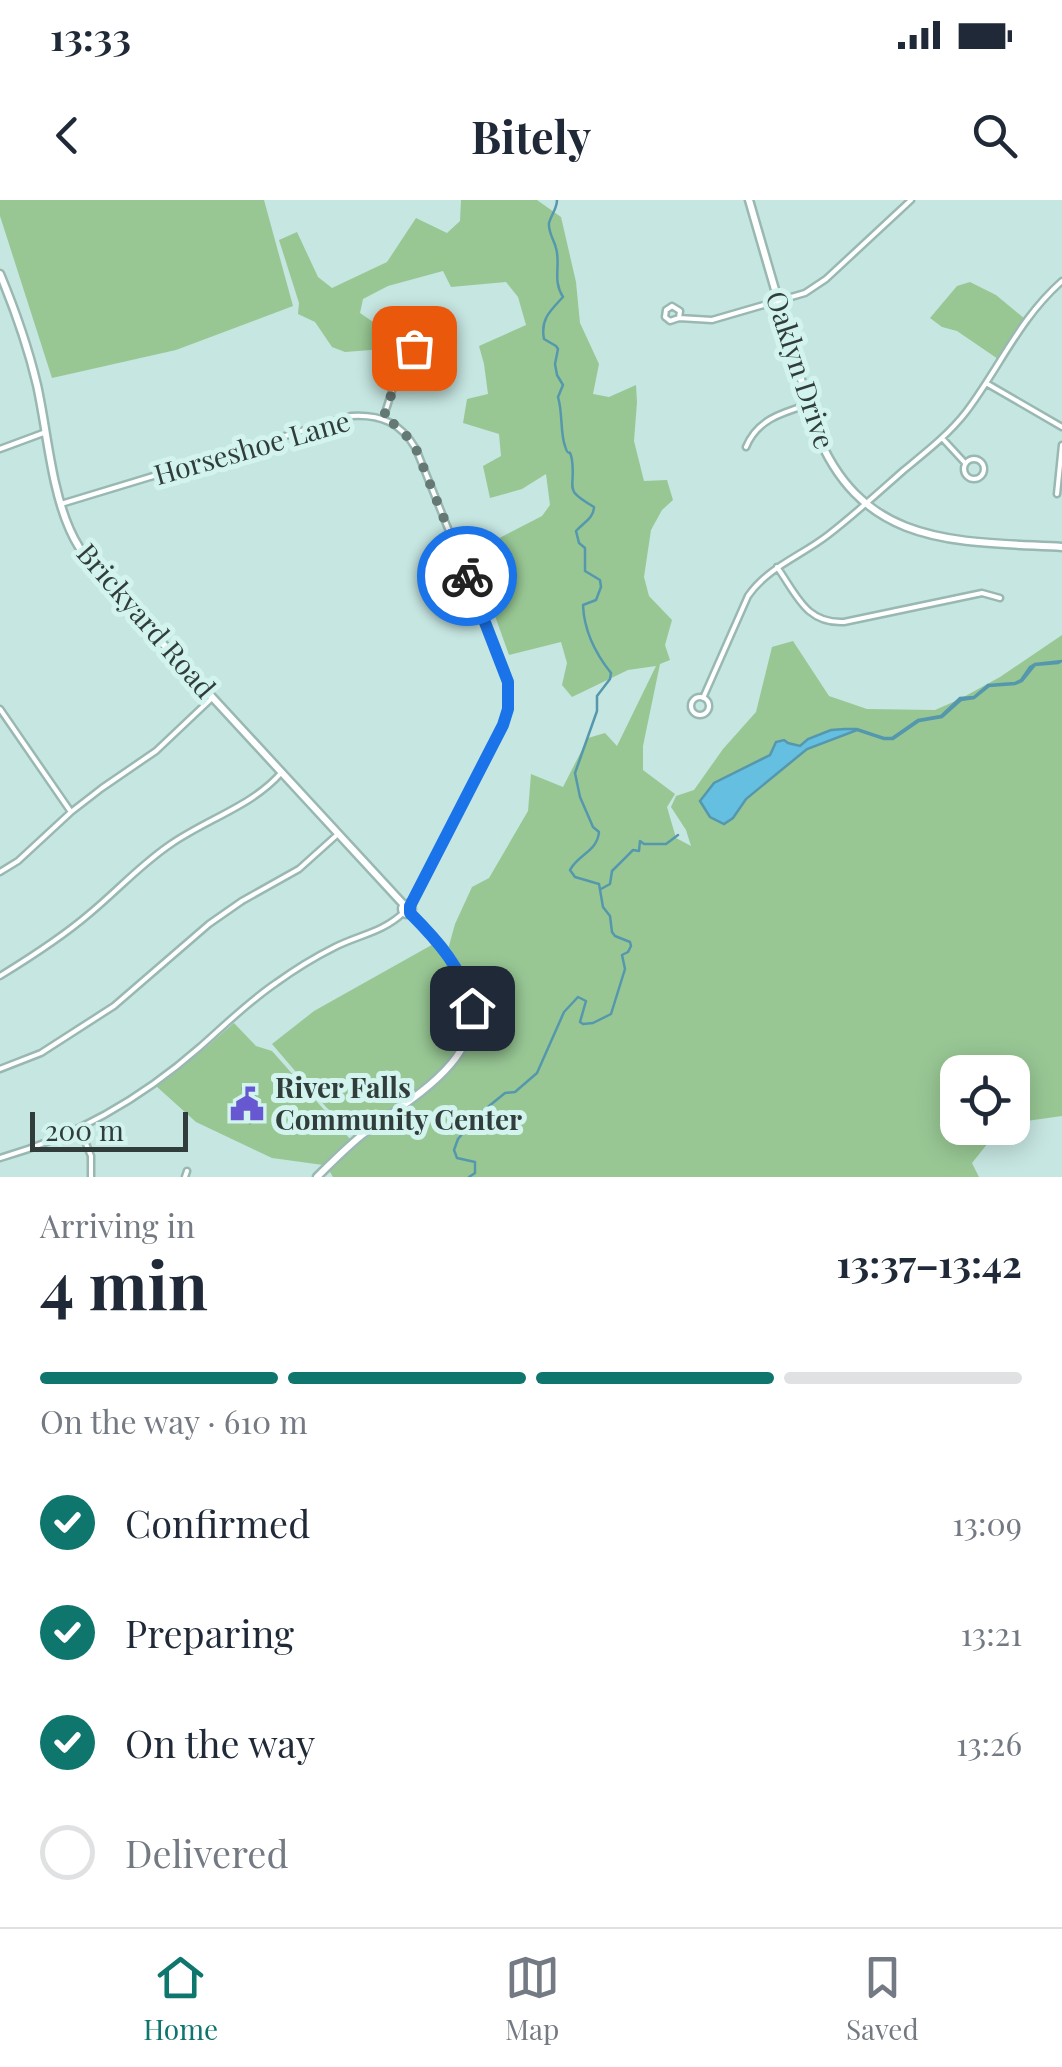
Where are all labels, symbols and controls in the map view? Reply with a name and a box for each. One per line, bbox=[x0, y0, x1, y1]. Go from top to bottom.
text: 13:33 bbox=[50, 10, 131, 61]
text: Bitely bbox=[471, 105, 591, 165]
icon: back bbox=[40, 108, 95, 163]
icon: search bbox=[967, 108, 1022, 163]
street label: Oaklyn Drive bbox=[759, 286, 844, 453]
pin bbox=[372, 306, 457, 391]
icon: bag bbox=[387, 321, 442, 376]
street label: Horseshoe Lane bbox=[149, 401, 354, 492]
courier bbox=[417, 526, 517, 626]
street label: Brickyard Road bbox=[70, 535, 225, 705]
icon: bike bbox=[440, 549, 495, 604]
pin bbox=[430, 966, 515, 1051]
icon: home bbox=[445, 981, 500, 1036]
map controls bbox=[940, 1055, 1030, 1145]
button: locate bbox=[940, 1055, 1030, 1145]
place label: River Falls Community Center bbox=[275, 1068, 522, 1137]
public building icon: River Falls Community Center bbox=[228, 1085, 266, 1123]
scale bar bbox=[30, 1107, 188, 1151]
text: 200 m bbox=[45, 1111, 124, 1148]
text: Arriving in bbox=[40, 1203, 195, 1246]
text: 13:37–13:42 bbox=[836, 1237, 1022, 1288]
text: 4 min bbox=[40, 1240, 208, 1326]
text: On the way · 610 m bbox=[40, 1399, 308, 1442]
icon: check bbox=[40, 1495, 95, 1550]
text: Confirmed bbox=[125, 1497, 310, 1548]
text: 13:09 bbox=[952, 1501, 1022, 1544]
icon: check bbox=[40, 1605, 95, 1660]
text: Preparing bbox=[125, 1607, 294, 1658]
text: 13:21 bbox=[961, 1611, 1022, 1654]
icon: check bbox=[40, 1715, 95, 1770]
text: On the way bbox=[125, 1717, 315, 1768]
text: 13:26 bbox=[956, 1721, 1022, 1764]
text: Delivered bbox=[125, 1827, 289, 1878]
tab: Home bbox=[143, 1950, 218, 2047]
tab: Map bbox=[505, 1950, 560, 2047]
tab: Saved bbox=[846, 1950, 919, 2047]

